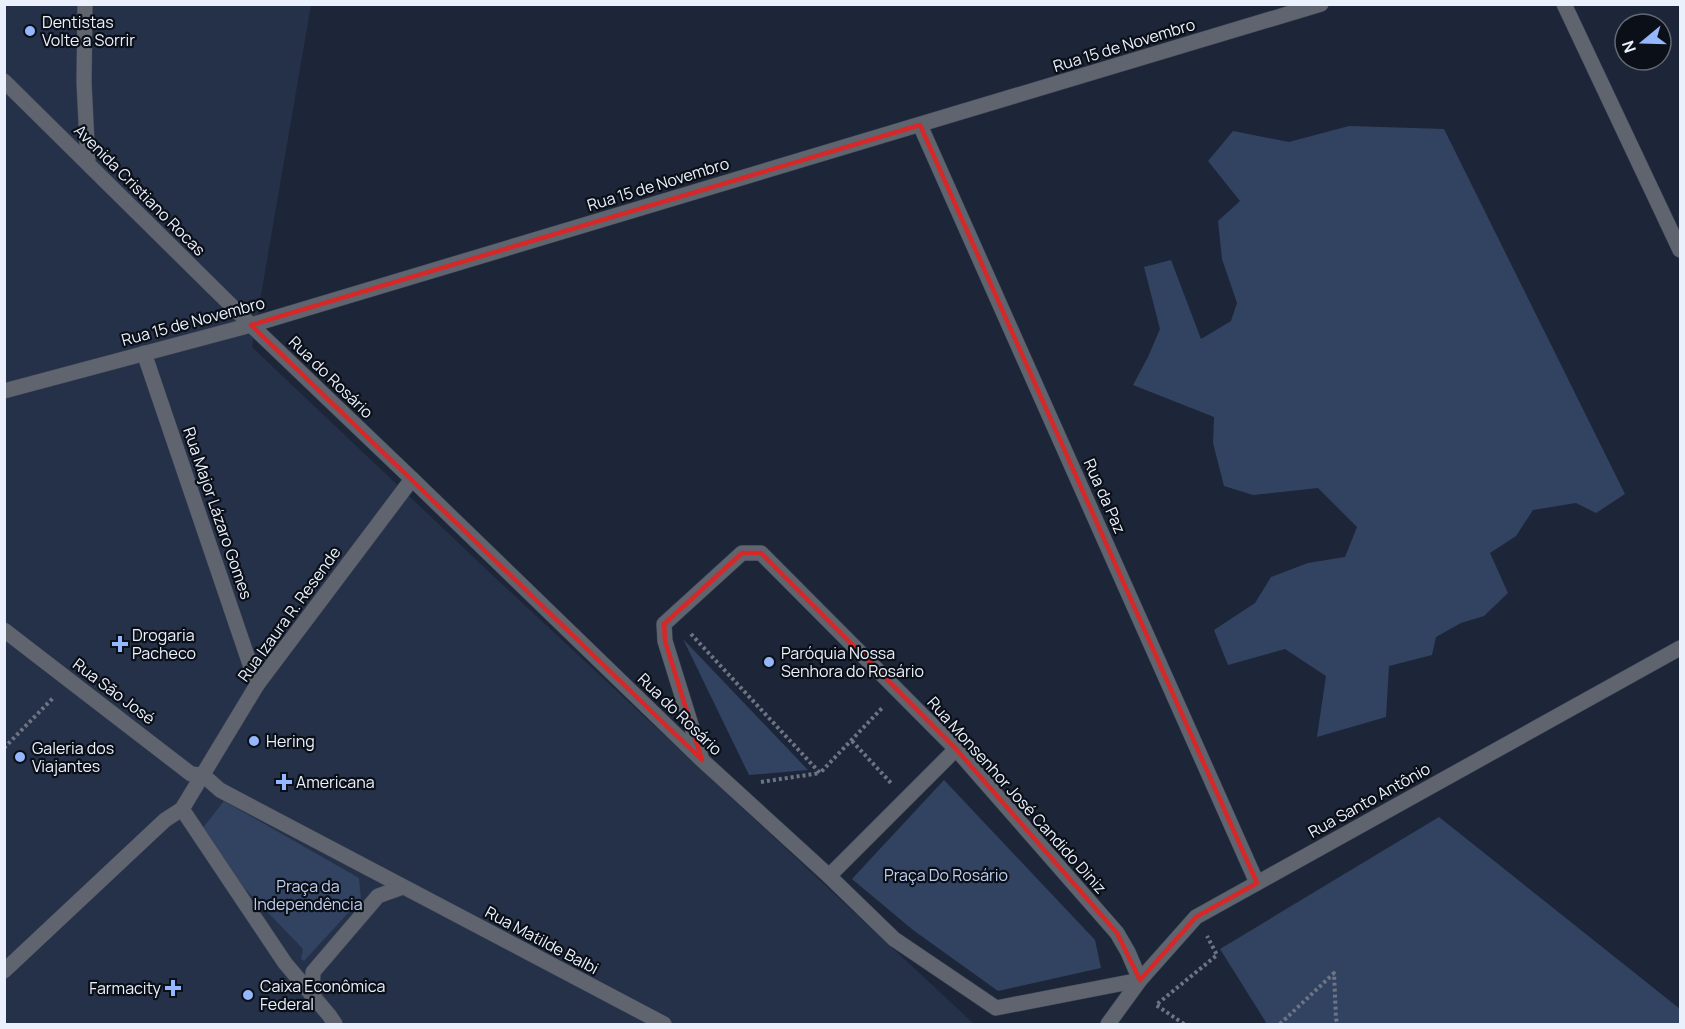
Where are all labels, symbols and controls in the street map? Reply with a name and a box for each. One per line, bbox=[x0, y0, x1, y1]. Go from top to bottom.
place label: Dentistas Volte a Sorrir bbox=[42, 11, 135, 51]
north arrow bbox=[1613, 12, 1673, 72]
street label: Rua 15 de Novembro bbox=[1050, 13, 1198, 77]
marker: Dentistas Volte a Sorrir bbox=[23, 24, 37, 38]
text: N bbox=[1617, 38, 1641, 56]
street label: Avenida Cristiano Rocas bbox=[70, 120, 210, 260]
street label: Rua 15 de Novembro bbox=[584, 152, 732, 216]
street label: Rua 15 de Novembro bbox=[119, 291, 267, 351]
street label: Rua do Rosário bbox=[284, 331, 378, 423]
street label: Rua Major Lázaro Gomes bbox=[178, 424, 258, 602]
street label: Rua da Paz bbox=[1079, 455, 1131, 537]
street label: Rua Izaura R. Resende bbox=[233, 542, 345, 686]
place label: Drogaria Pacheco bbox=[132, 624, 196, 664]
marker: Drogaria Pacheco bbox=[113, 637, 127, 651]
place label: Paróquia Nossa Senhora do Rosário bbox=[781, 642, 924, 682]
street label: Rua São José bbox=[68, 653, 160, 729]
marker: Paróquia Nossa Senhora do Rosário bbox=[762, 655, 776, 669]
street label: Rua do Rosário bbox=[633, 668, 727, 760]
street label: Rua Monsenhor José Candido Diniz bbox=[922, 692, 1112, 898]
place label: Hering bbox=[266, 730, 315, 752]
marker: Hering bbox=[247, 734, 261, 748]
place label: Galeria dos Viajantes bbox=[32, 737, 114, 777]
marker: Galeria dos Viajantes bbox=[13, 750, 27, 764]
street label: Rua Santo Antônio bbox=[1304, 757, 1434, 843]
place label: Americana bbox=[296, 771, 375, 793]
marker: Americana bbox=[277, 775, 291, 789]
park label: Praça Do Rosário bbox=[884, 864, 1008, 886]
park label: Praça da Independência bbox=[253, 875, 363, 915]
street label: Rua Matilde Balbi bbox=[481, 901, 603, 979]
place label: Caixa Econômica Federal bbox=[260, 975, 385, 1015]
place label: Farmacity bbox=[89, 977, 162, 999]
marker: Farmacity bbox=[166, 981, 180, 995]
marker: Caixa Econômica Federal bbox=[241, 988, 255, 1002]

